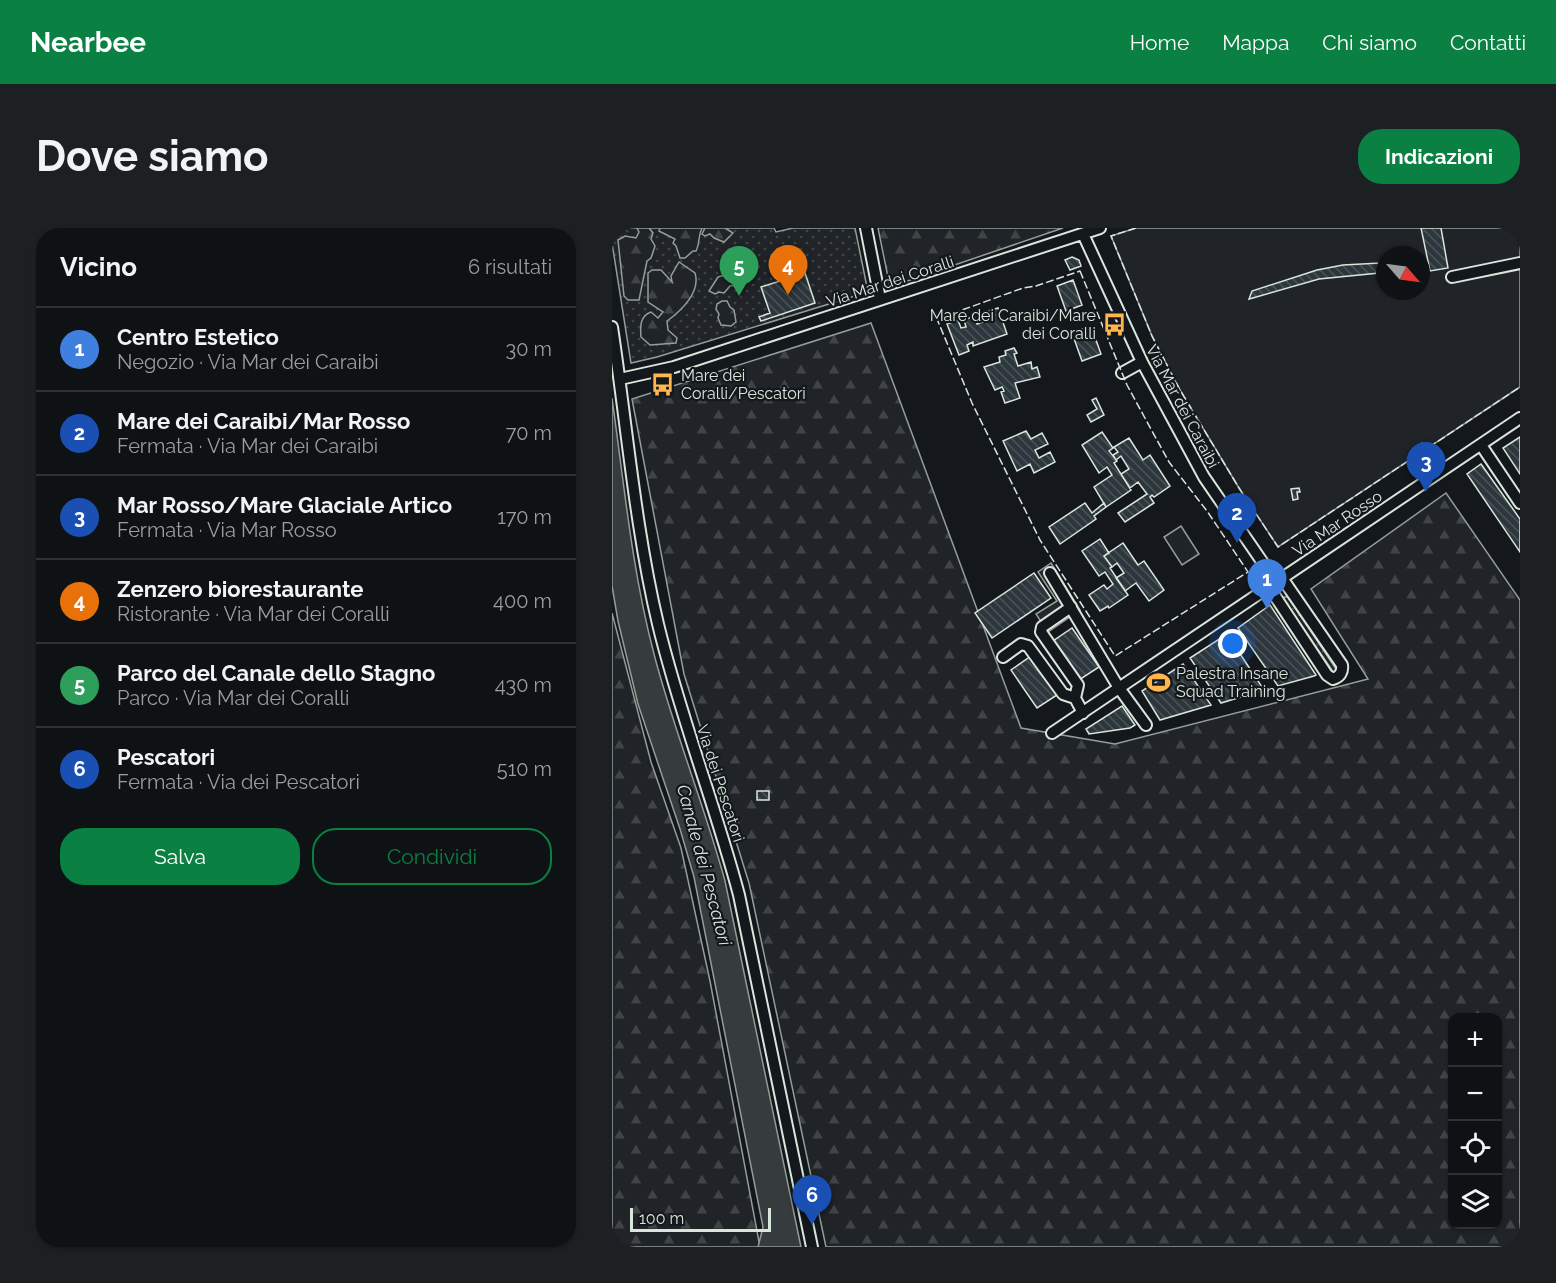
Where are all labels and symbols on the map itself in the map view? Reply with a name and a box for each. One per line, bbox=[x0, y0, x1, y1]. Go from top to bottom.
pin: 4 bbox=[768, 245, 807, 295]
north arrow bbox=[1376, 246, 1430, 300]
pin: 5 bbox=[720, 247, 758, 296]
street label: Via Mar dei Coralli bbox=[824, 252, 956, 311]
place label: Mare dei Caraibi/Mare dei Coralli bbox=[930, 306, 1096, 343]
bus stop icon: Mare dei Caraibi/Mare dei Coralli bbox=[1101, 311, 1127, 337]
street label: Via Mar dei Caraibi bbox=[1142, 341, 1223, 471]
place label: Mare dei Coralli/Pescatori bbox=[681, 366, 806, 403]
bus stop icon: Mare dei Coralli/Pescatori bbox=[650, 371, 676, 397]
pin: 3 bbox=[1406, 442, 1446, 492]
street label: Via Mar Rosso bbox=[1289, 487, 1386, 560]
pin: 2 bbox=[1218, 494, 1256, 543]
pin: 1 bbox=[1248, 560, 1286, 609]
your location bbox=[1218, 629, 1247, 658]
place label: Palestra Insane Squad Training bbox=[1176, 664, 1288, 701]
sports icon: Palestra Insane Squad Training bbox=[1145, 669, 1171, 695]
street label: Via dei Pescatori bbox=[693, 722, 748, 844]
water label: Canale dei Pescatori bbox=[673, 782, 736, 949]
pin: 6 bbox=[792, 1176, 832, 1225]
scale bar bbox=[630, 1205, 771, 1232]

